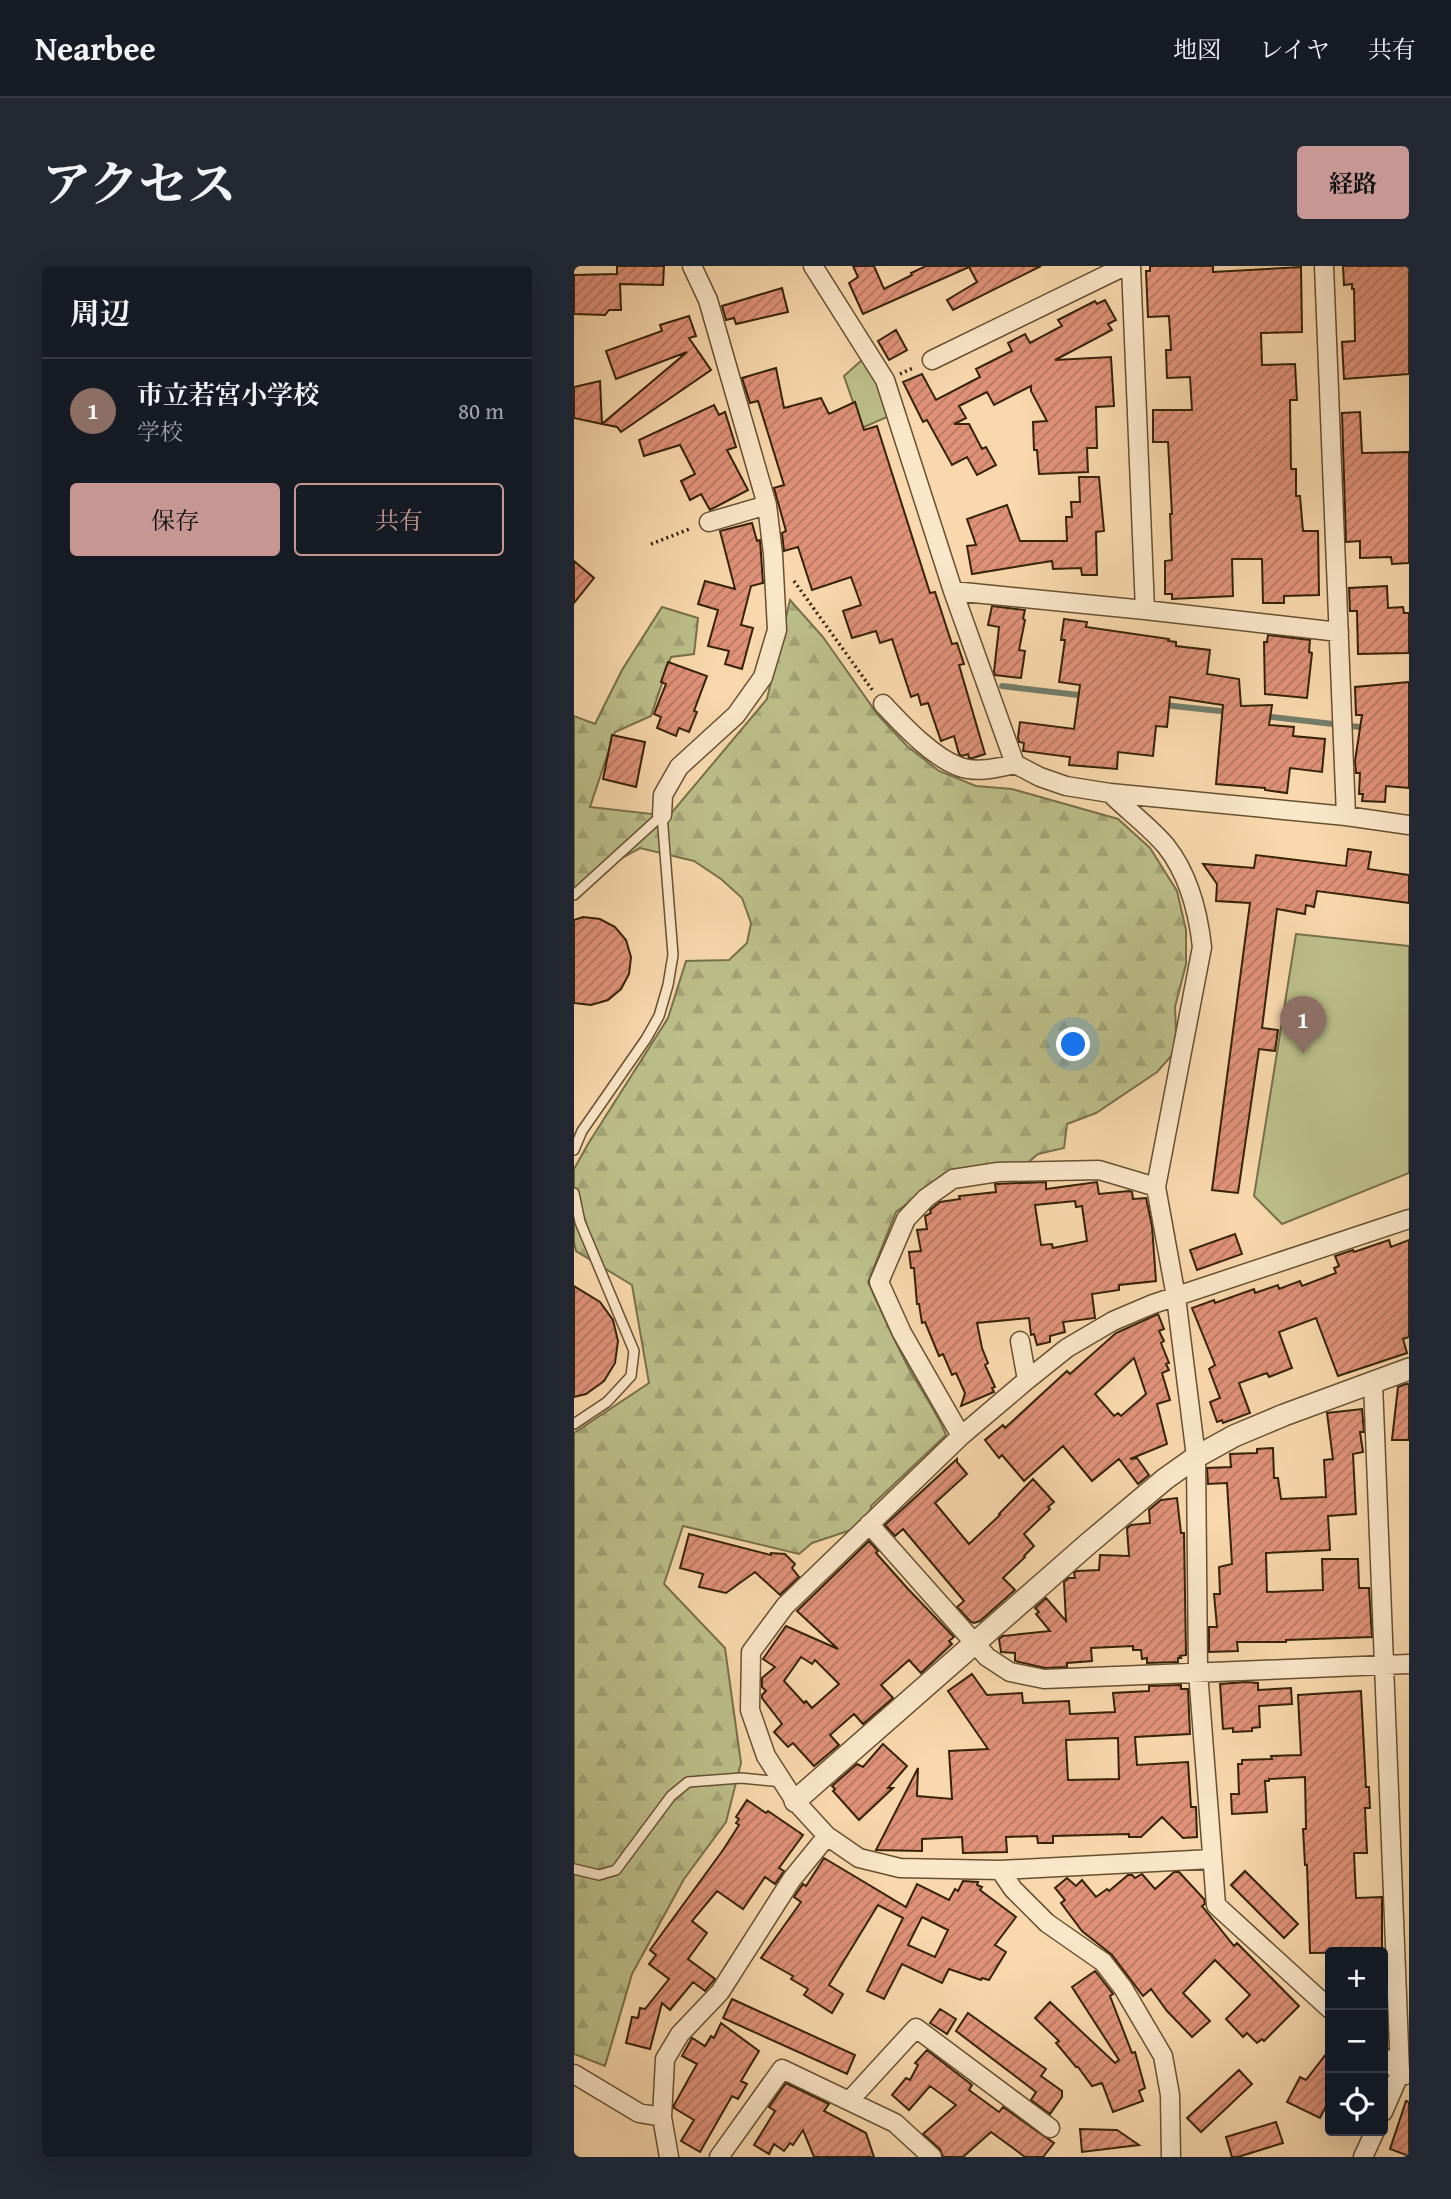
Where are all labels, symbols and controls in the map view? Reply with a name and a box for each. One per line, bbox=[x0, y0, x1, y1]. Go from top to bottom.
text: Nearbee bbox=[35, 24, 156, 72]
text: 地図 bbox=[1173, 32, 1221, 67]
text: レイヤ bbox=[1259, 32, 1330, 67]
text: 共有 bbox=[1368, 32, 1416, 67]
button: 経路 bbox=[1297, 146, 1409, 219]
text: アクセス bbox=[42, 147, 237, 219]
text: 周辺 bbox=[70, 291, 130, 335]
text: 市立若宮小学校 bbox=[137, 375, 319, 414]
text: 1 bbox=[87, 394, 99, 427]
text: 80 m bbox=[458, 394, 504, 427]
text: 学校 bbox=[137, 415, 183, 448]
button: 保存 bbox=[70, 483, 280, 556]
button: 共有 bbox=[294, 483, 504, 556]
pin: 1 bbox=[1280, 996, 1326, 1054]
your location bbox=[1056, 1027, 1090, 1061]
map controls bbox=[1325, 1947, 1388, 2136]
button: + bbox=[1325, 1947, 1388, 2010]
button: − bbox=[1325, 2010, 1388, 2073]
button: locate bbox=[1325, 2073, 1388, 2136]

